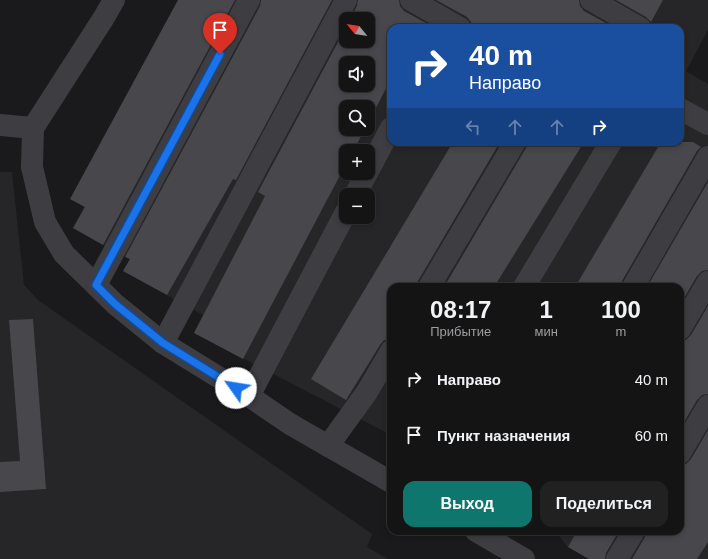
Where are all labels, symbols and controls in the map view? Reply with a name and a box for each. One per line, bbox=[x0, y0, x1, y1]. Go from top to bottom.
north arrow bbox=[339, 12, 375, 48]
map controls bbox=[339, 12, 375, 224]
pin bbox=[203, 13, 237, 54]
icon: arrive bbox=[209, 19, 231, 41]
icon: right bbox=[403, 40, 455, 92]
text: 40 m bbox=[469, 40, 533, 71]
button: sound bbox=[339, 56, 375, 92]
text: Направо bbox=[469, 73, 541, 93]
button: search bbox=[339, 100, 375, 136]
icon: left bbox=[462, 116, 484, 138]
icon: ahead bbox=[504, 116, 526, 138]
icon: ahead bbox=[546, 116, 568, 138]
icon: right bbox=[588, 116, 610, 138]
button: + bbox=[339, 144, 375, 180]
button: − bbox=[339, 188, 375, 224]
text: 08:17 bbox=[430, 296, 491, 323]
text: 1 bbox=[539, 296, 553, 323]
text: 100 bbox=[601, 296, 641, 323]
text: Прибытие bbox=[430, 324, 491, 339]
text: мин bbox=[534, 324, 558, 339]
text: m bbox=[615, 324, 626, 339]
position arrow bbox=[215, 367, 257, 409]
icon: right bbox=[403, 368, 425, 390]
text: Направо bbox=[437, 371, 501, 388]
text: 40 m bbox=[635, 371, 668, 388]
icon: arrive bbox=[403, 424, 425, 446]
text: Пункт назначения bbox=[437, 427, 570, 444]
text: 60 m bbox=[635, 427, 668, 444]
button: Выход bbox=[403, 481, 532, 527]
button: Поделиться bbox=[540, 481, 668, 527]

